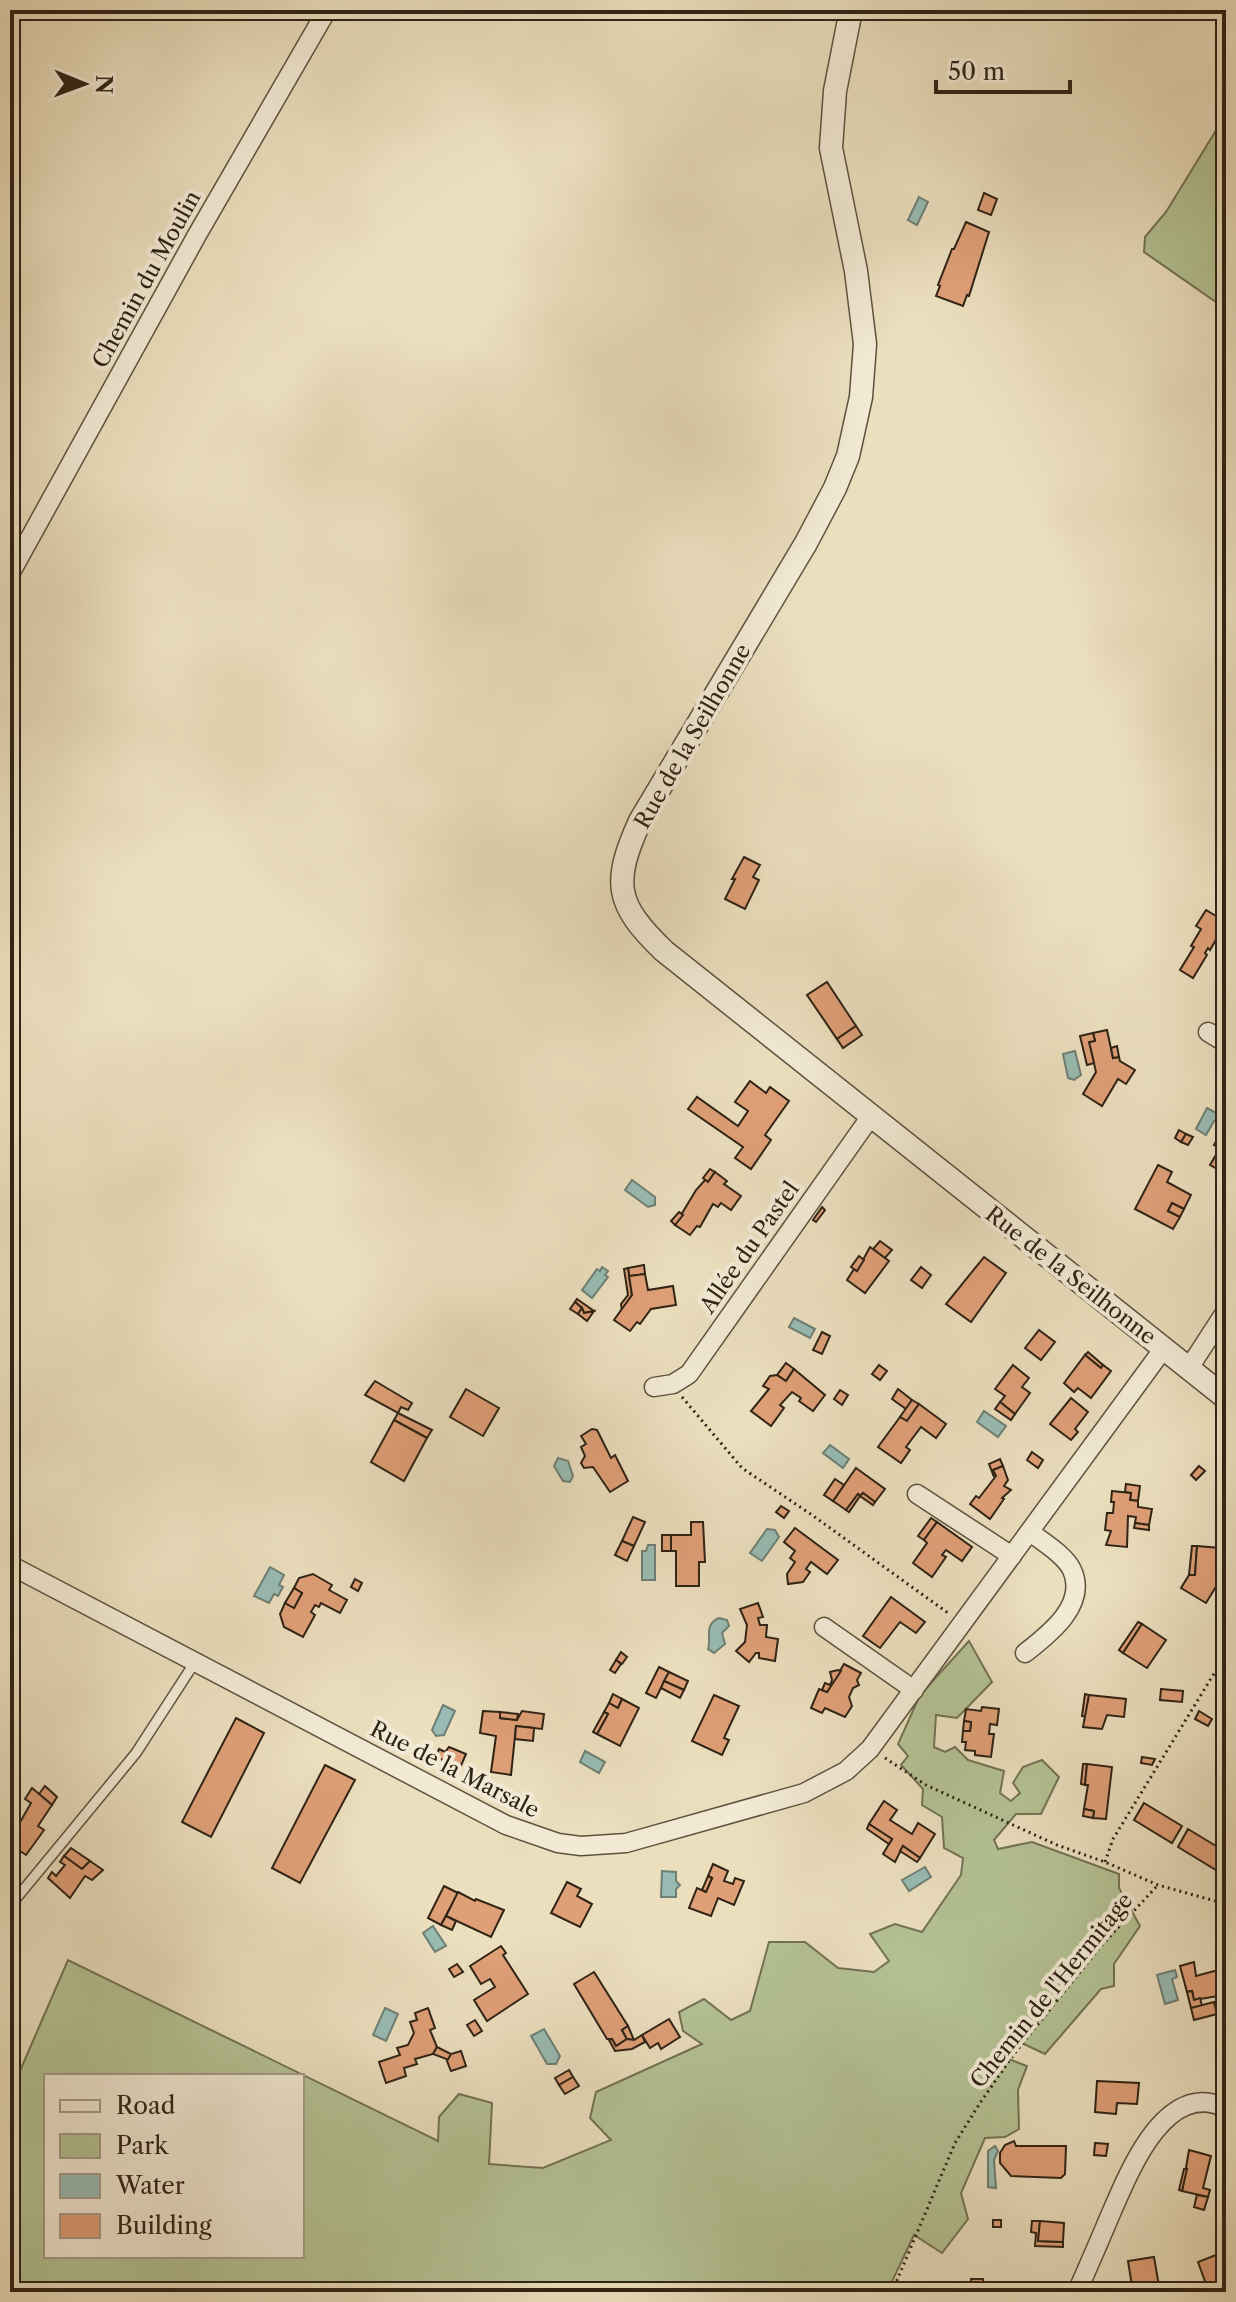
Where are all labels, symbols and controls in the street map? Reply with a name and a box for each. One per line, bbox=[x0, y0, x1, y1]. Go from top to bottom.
north arrow bbox=[44, 44, 124, 124]
scale bar bbox=[936, 44, 1070, 94]
text: 50 m bbox=[948, 57, 1005, 86]
text: N bbox=[90, 75, 117, 94]
street label: Chemin du Moulin bbox=[87, 186, 206, 373]
street label: Rue de la Seilhonne bbox=[628, 639, 756, 833]
street label: Allée du Pastel bbox=[693, 1176, 805, 1319]
street label: Rue de la Seilhonne bbox=[980, 1200, 1161, 1350]
street label: Rue de la Marsale bbox=[366, 1715, 544, 1824]
street label: Chemin de l'Hermitage bbox=[964, 1887, 1138, 2093]
legend bbox=[44, 2074, 304, 2258]
text: Road bbox=[116, 2091, 176, 2120]
text: Park bbox=[116, 2131, 169, 2160]
text: Water bbox=[115, 2171, 185, 2200]
text: Building bbox=[116, 2211, 212, 2240]

